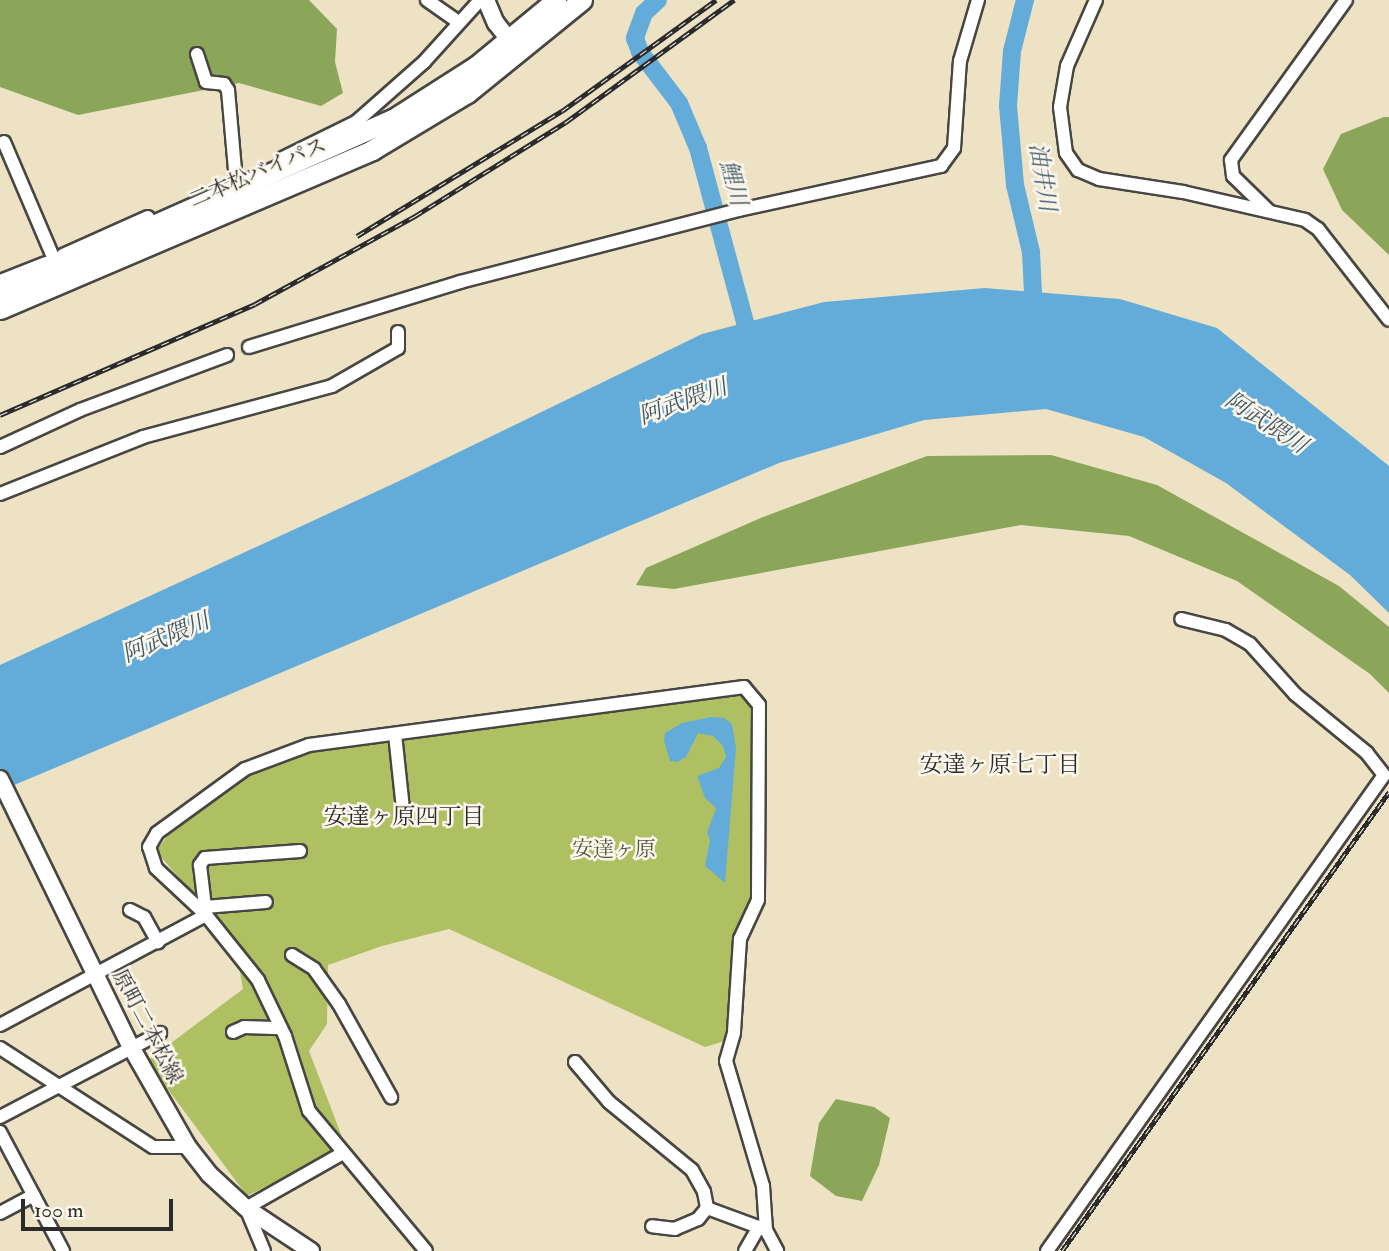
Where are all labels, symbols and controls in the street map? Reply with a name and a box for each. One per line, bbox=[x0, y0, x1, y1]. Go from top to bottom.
street label: 二本松バイパス bbox=[185, 133, 331, 213]
water label: 油井川 bbox=[1023, 141, 1061, 213]
water label: 鯉川 bbox=[714, 157, 752, 209]
water label: 阿武隈川 bbox=[635, 373, 731, 431]
water label: 阿武隈川 bbox=[1220, 386, 1312, 460]
water label: 阿武隈川 bbox=[118, 607, 214, 669]
district label: 安達ヶ原七丁目 bbox=[920, 751, 1080, 779]
district label: 安達ヶ原四丁目 bbox=[324, 803, 484, 831]
park label: 安達ヶ原 bbox=[572, 837, 656, 863]
street label: 原町二本松線 bbox=[106, 965, 188, 1089]
scale bar bbox=[24, 1184, 177, 1228]
text: 100 m bbox=[34, 1197, 84, 1224]

